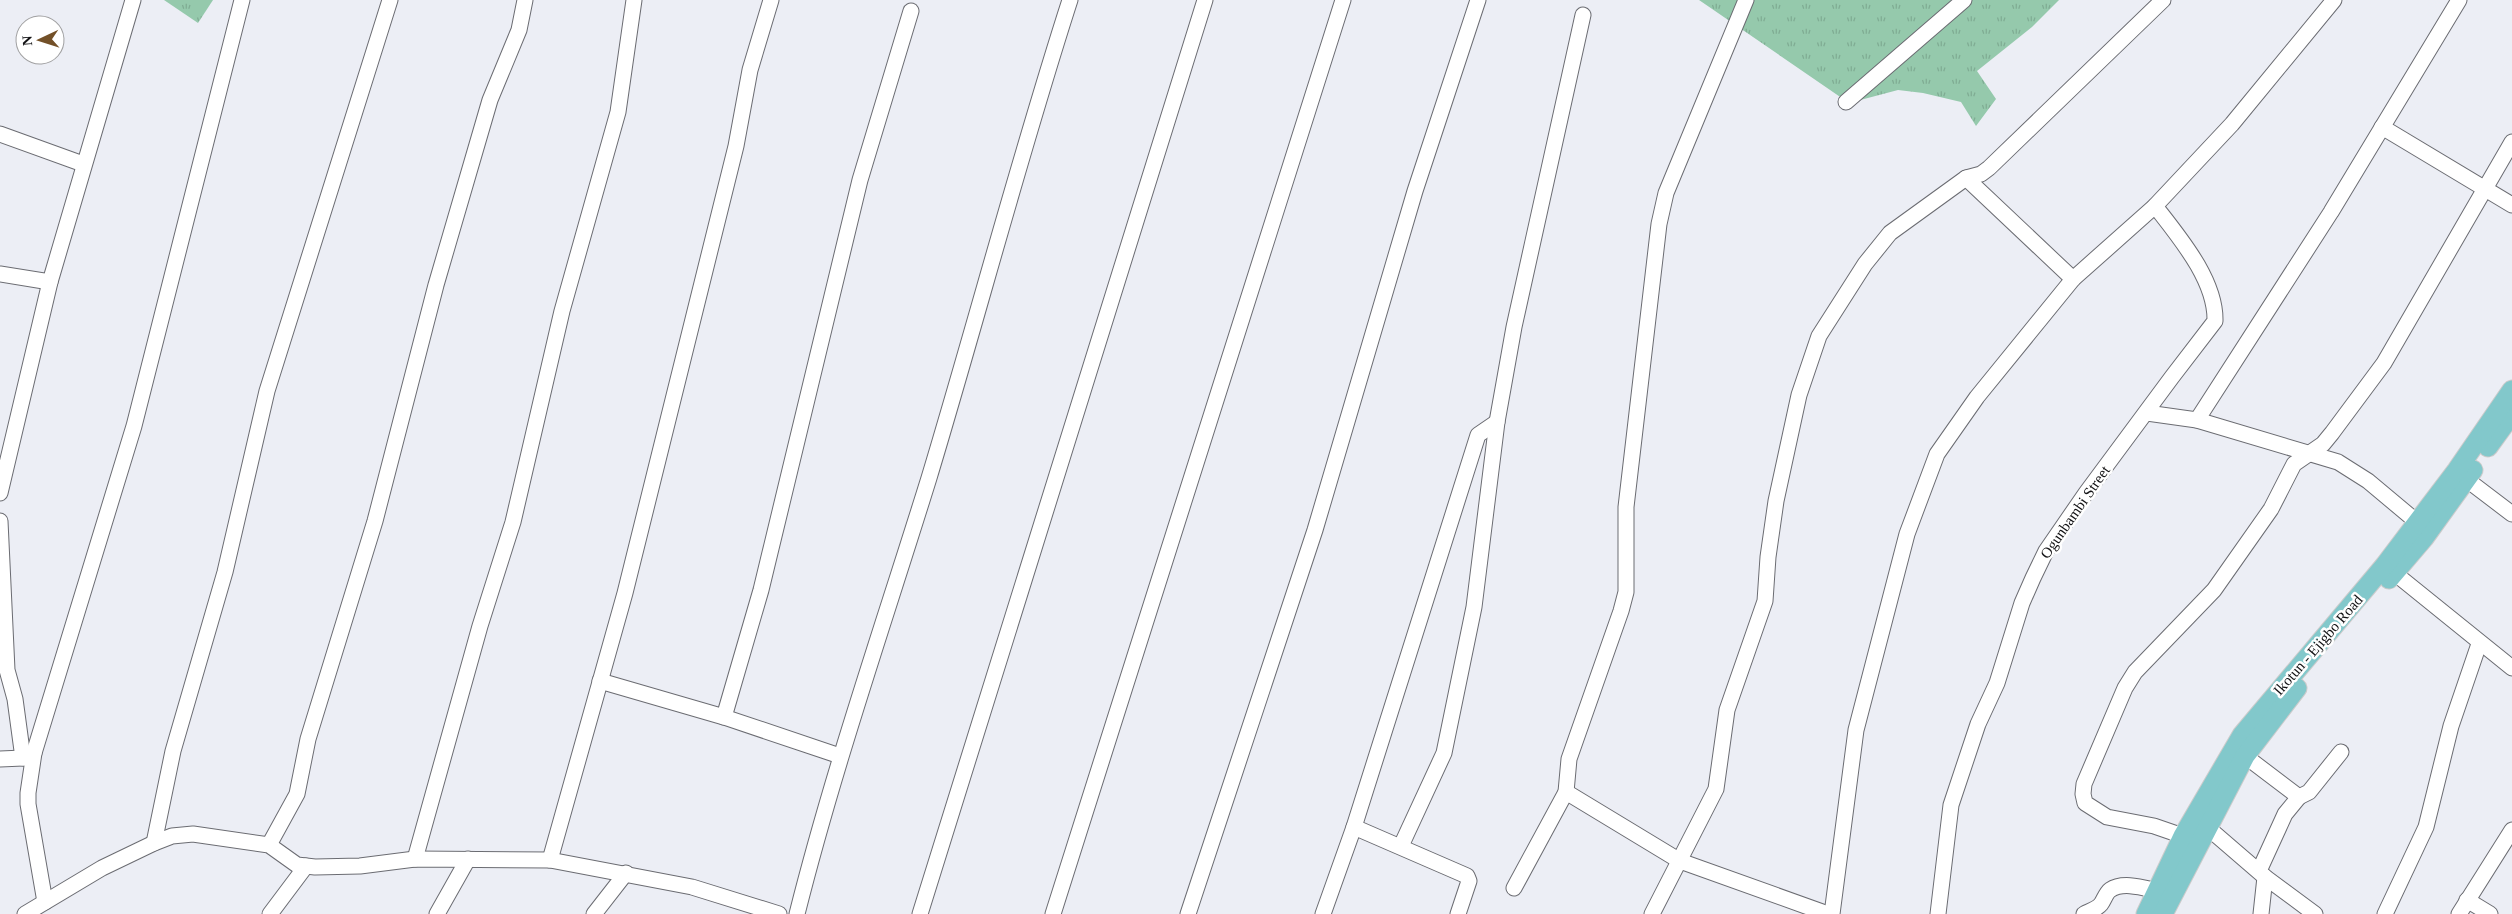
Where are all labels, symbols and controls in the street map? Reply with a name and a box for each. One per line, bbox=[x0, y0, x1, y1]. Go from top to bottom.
north arrow bbox=[15, 15, 65, 65]
text: N bbox=[20, 35, 35, 46]
street label: Ogunbambi Street bbox=[2037, 462, 2113, 561]
street label: Ikotun - Ejigbo Road bbox=[2270, 591, 2366, 698]

